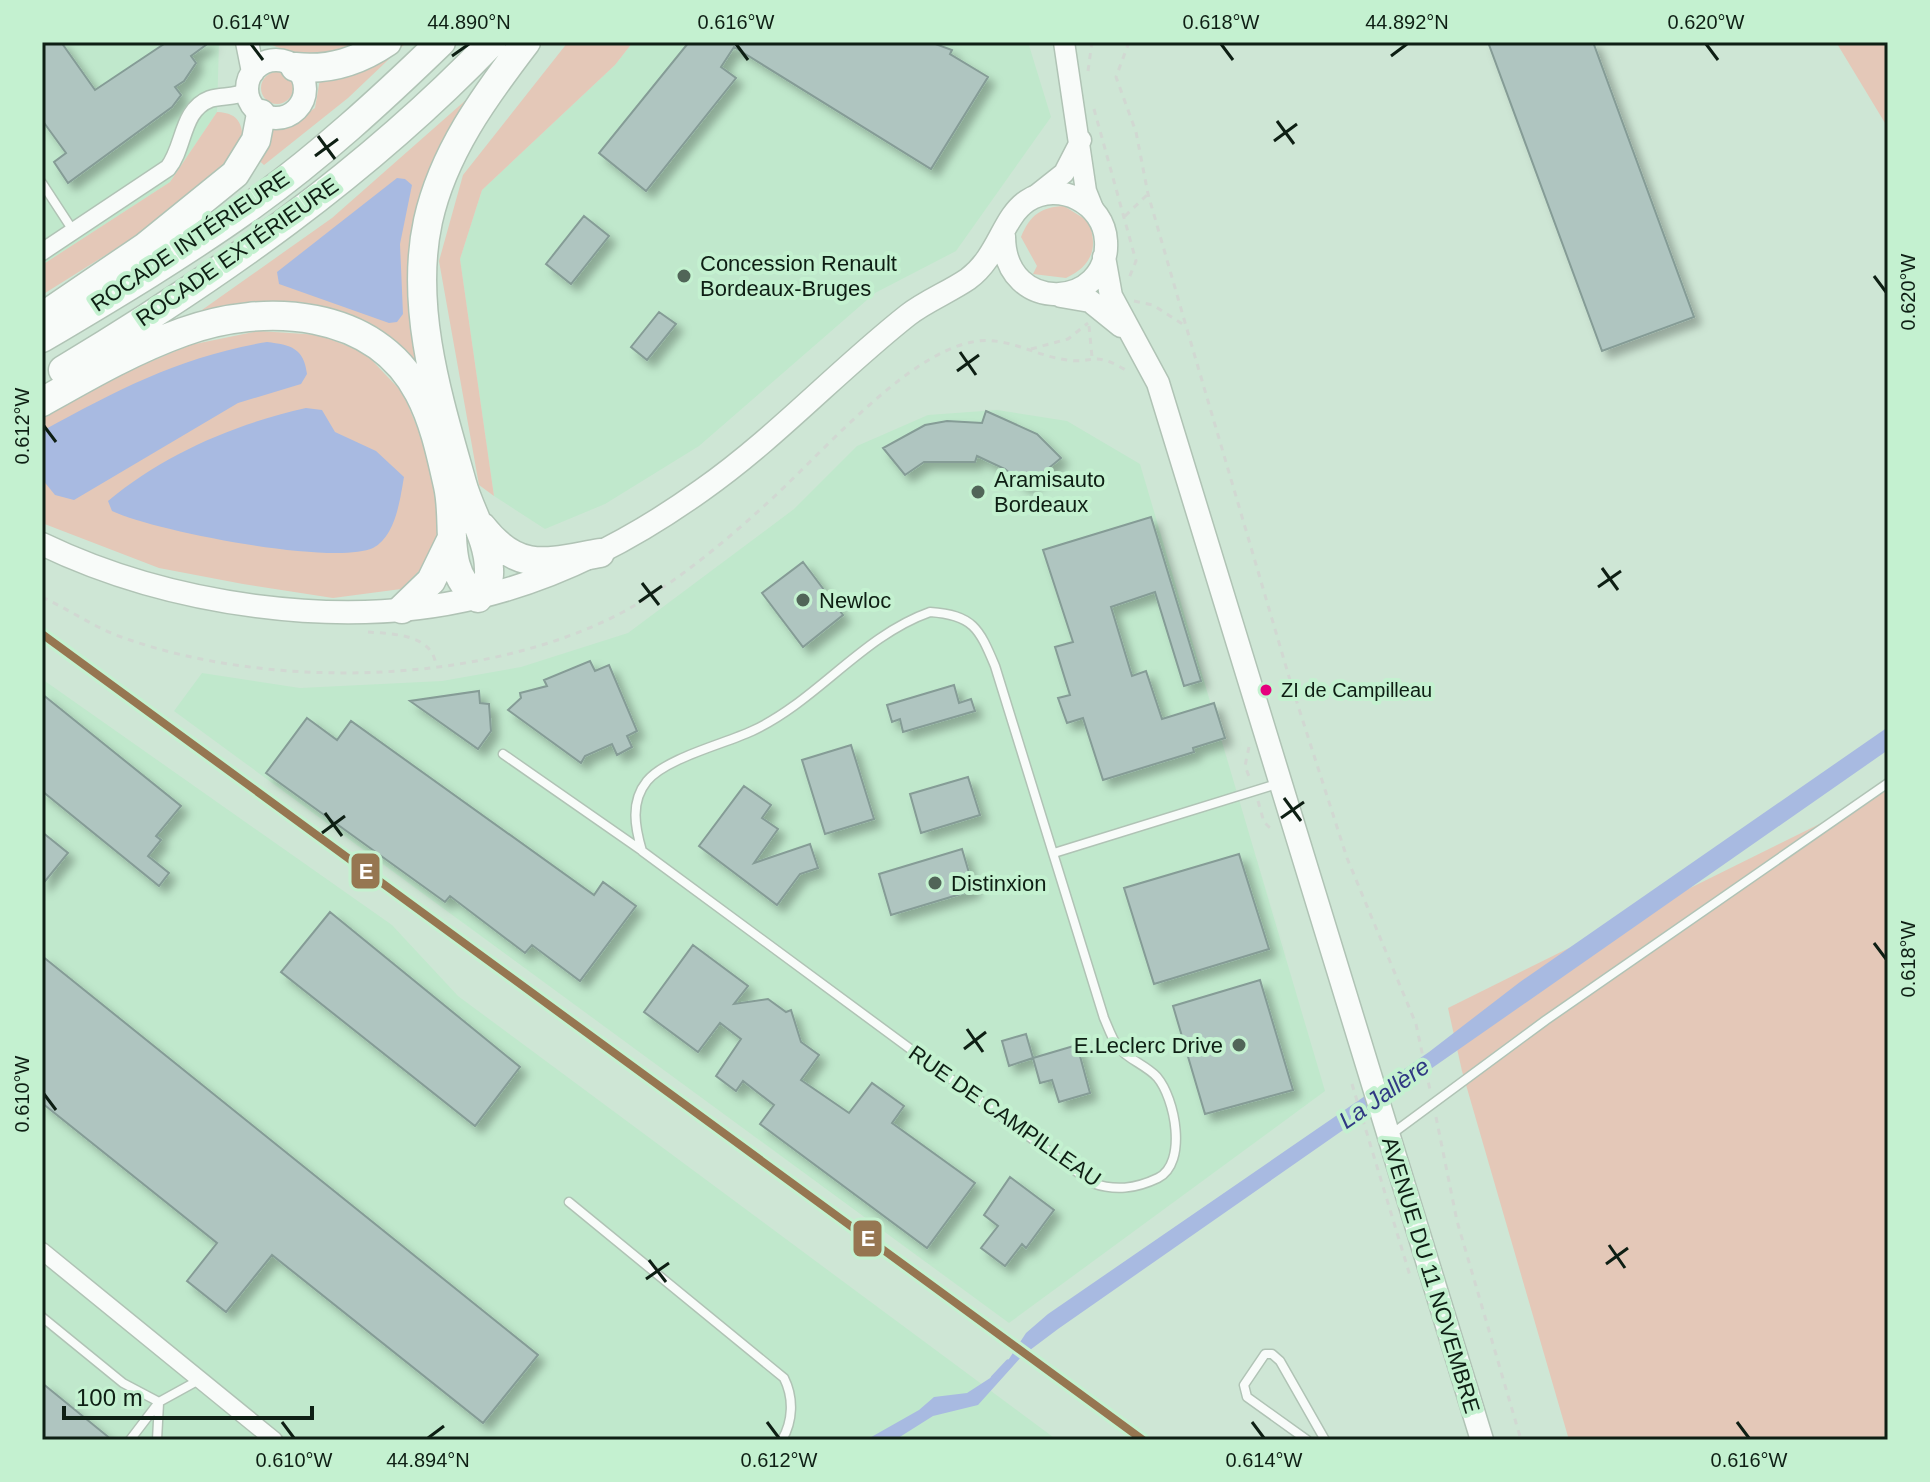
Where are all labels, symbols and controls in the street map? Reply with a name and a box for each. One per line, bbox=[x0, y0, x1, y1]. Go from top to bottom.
text: 0.614°W bbox=[213, 11, 290, 33]
text: 44.890°N bbox=[427, 11, 511, 33]
text: 0.616°W bbox=[698, 11, 775, 33]
text: 0.618°W bbox=[1183, 11, 1260, 33]
text: 44.892°N bbox=[1365, 11, 1449, 33]
text: 0.620°W bbox=[1668, 11, 1745, 33]
street label: ROCADE INTÉRIEURE bbox=[86, 165, 294, 317]
street label: ROCADE EXTÉRIEURE bbox=[131, 173, 343, 331]
place label: Concession Renault Bordeaux-Bruges bbox=[700, 251, 897, 301]
text: 0.620°W bbox=[1897, 253, 1919, 330]
marker: Concession Renault Bordeaux-Bruges bbox=[675, 267, 693, 285]
text: 0.612°W bbox=[11, 387, 33, 464]
place label: Aramisauto Bordeaux bbox=[994, 467, 1105, 517]
marker: Aramisauto Bordeaux bbox=[969, 483, 987, 501]
place label: Newloc bbox=[819, 588, 891, 613]
marker: Newloc bbox=[794, 591, 812, 609]
place label: ZI de Campilleau bbox=[1281, 679, 1432, 701]
marker: ZI de Campilleau bbox=[1258, 682, 1274, 698]
line badge: E bbox=[350, 852, 381, 890]
text: E bbox=[359, 859, 373, 884]
place label: Distinxion bbox=[951, 871, 1046, 896]
marker: Distinxion bbox=[926, 874, 944, 892]
text: 0.618°W bbox=[1897, 920, 1919, 997]
place label: E.Leclerc Drive bbox=[1074, 1033, 1223, 1058]
marker: E.Leclerc Drive bbox=[1230, 1036, 1248, 1054]
street label: RUE DE CAMPILLEAU bbox=[904, 1040, 1106, 1192]
water label: La Jallère bbox=[1334, 1052, 1434, 1134]
text: 0.610°W bbox=[11, 1055, 33, 1132]
street label: AVENUE DU 11 NOVEMBRE bbox=[1377, 1134, 1485, 1416]
line badge: E bbox=[852, 1219, 883, 1258]
text: E bbox=[861, 1226, 875, 1251]
scale bar bbox=[64, 1370, 312, 1420]
text: 100 m bbox=[76, 1384, 143, 1411]
text: 0.610°W bbox=[256, 1449, 333, 1471]
text: 44.894°N bbox=[386, 1449, 470, 1471]
text: 0.612°W bbox=[741, 1449, 818, 1471]
text: 0.614°W bbox=[1226, 1449, 1303, 1471]
text: 0.616°W bbox=[1711, 1449, 1788, 1471]

